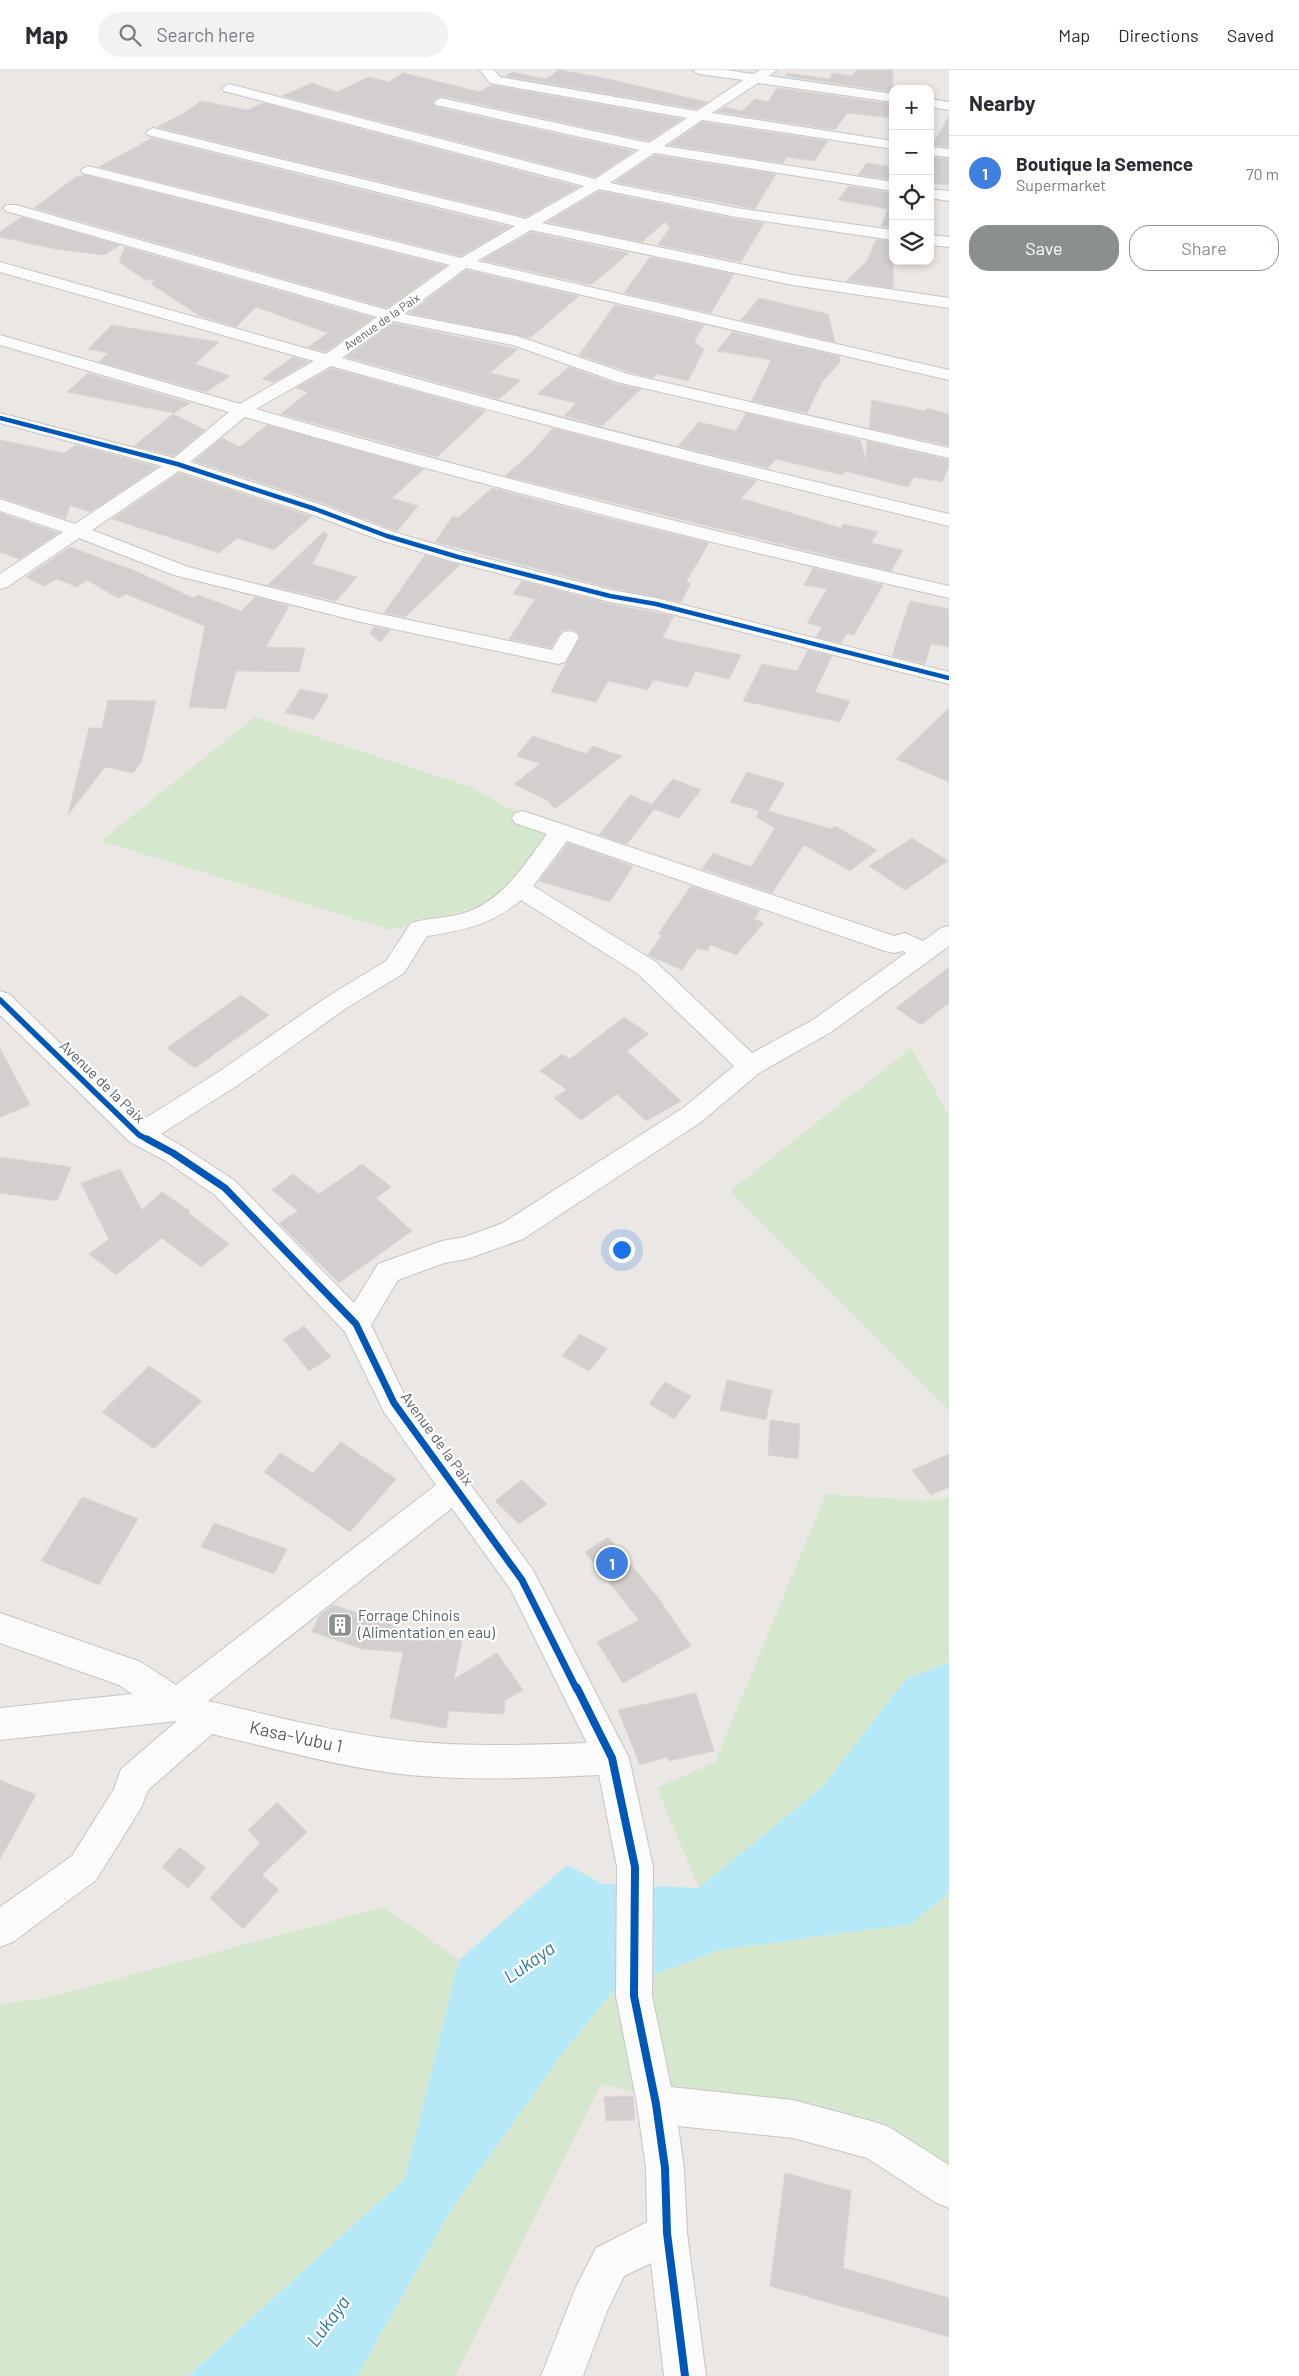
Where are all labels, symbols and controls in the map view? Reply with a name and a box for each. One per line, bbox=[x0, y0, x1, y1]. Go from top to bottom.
search box bbox=[98, 12, 448, 57]
text: Map bbox=[25, 20, 68, 49]
icon: search bbox=[116, 21, 144, 49]
text: Search here bbox=[156, 23, 255, 46]
text: Map bbox=[1058, 24, 1090, 46]
text: Directions bbox=[1118, 24, 1199, 46]
text: Saved bbox=[1227, 24, 1274, 46]
map controls bbox=[889, 85, 934, 265]
button: + bbox=[889, 85, 934, 130]
text: Nearby bbox=[969, 90, 1035, 115]
button: − bbox=[889, 130, 934, 175]
text: Boutique la Semence bbox=[1016, 152, 1193, 175]
text: 1 bbox=[982, 164, 988, 183]
text: 70 m bbox=[1246, 164, 1279, 183]
button: locate bbox=[889, 175, 934, 220]
text: Supermarket bbox=[1016, 175, 1106, 194]
button: layers bbox=[889, 220, 934, 265]
button: Save bbox=[969, 225, 1119, 271]
button: Share bbox=[1129, 225, 1279, 271]
street label: Avenue de la Paix bbox=[341, 290, 422, 352]
street label: Avenue de la Paix bbox=[56, 1036, 149, 1126]
your location bbox=[609, 1237, 635, 1263]
street label: Avenue de la Paix bbox=[398, 1388, 478, 1489]
pin: 1 bbox=[596, 1544, 628, 1582]
place label: Forrage Chinois (Alimentation en eau) bbox=[357, 1606, 495, 1641]
building icon: Forrage Chinois (Alimentation en eau) bbox=[327, 1612, 353, 1638]
street label: Kasa-Vubu 1 bbox=[248, 1715, 345, 1757]
water label: Lukaya bbox=[499, 1936, 559, 1988]
water label: Lukaya bbox=[301, 2291, 354, 2351]

